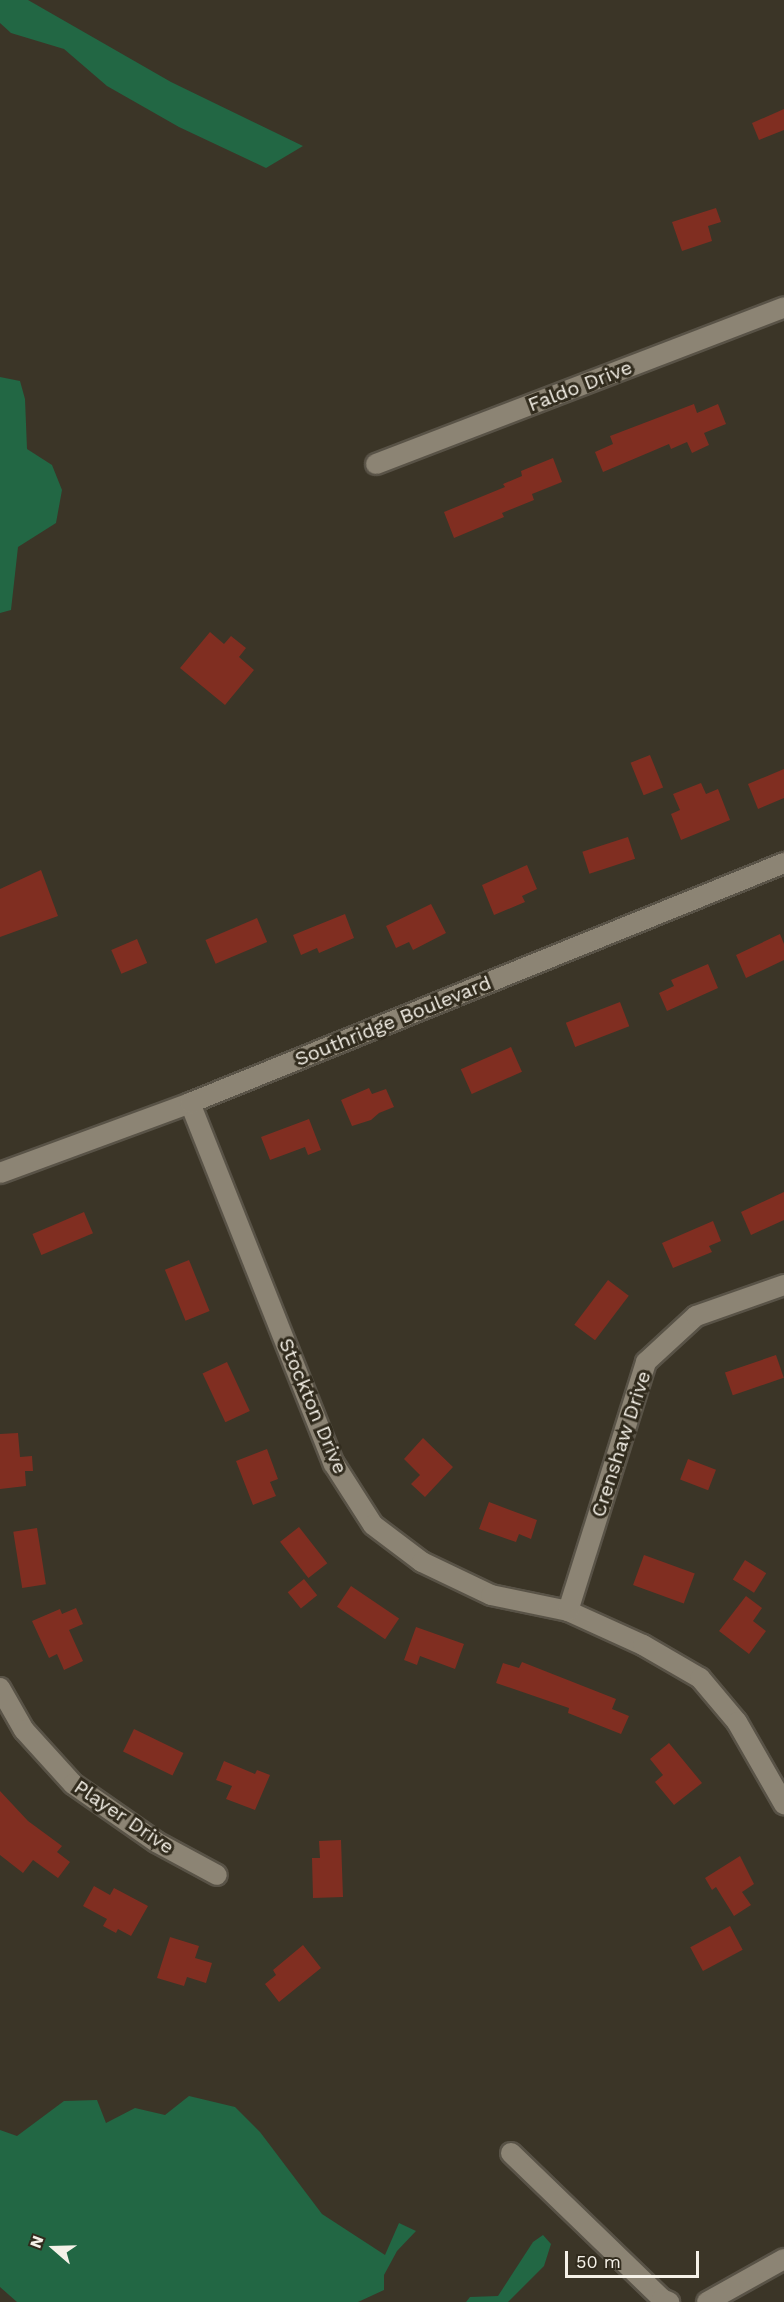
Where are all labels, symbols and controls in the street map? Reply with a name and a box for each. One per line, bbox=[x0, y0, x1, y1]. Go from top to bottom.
street label: Faldo Drive bbox=[524, 355, 636, 417]
street label: Southridge Boulevard bbox=[291, 971, 495, 1071]
street label: Stockton Drive bbox=[274, 1335, 352, 1477]
street label: Crenshaw Drive bbox=[586, 1368, 656, 1520]
street label: Player Drive bbox=[69, 1775, 179, 1859]
north arrow bbox=[24, 2218, 84, 2278]
text: N bbox=[26, 2233, 48, 2251]
scale bar bbox=[568, 2239, 702, 2277]
text: 50 m bbox=[576, 2251, 621, 2272]

